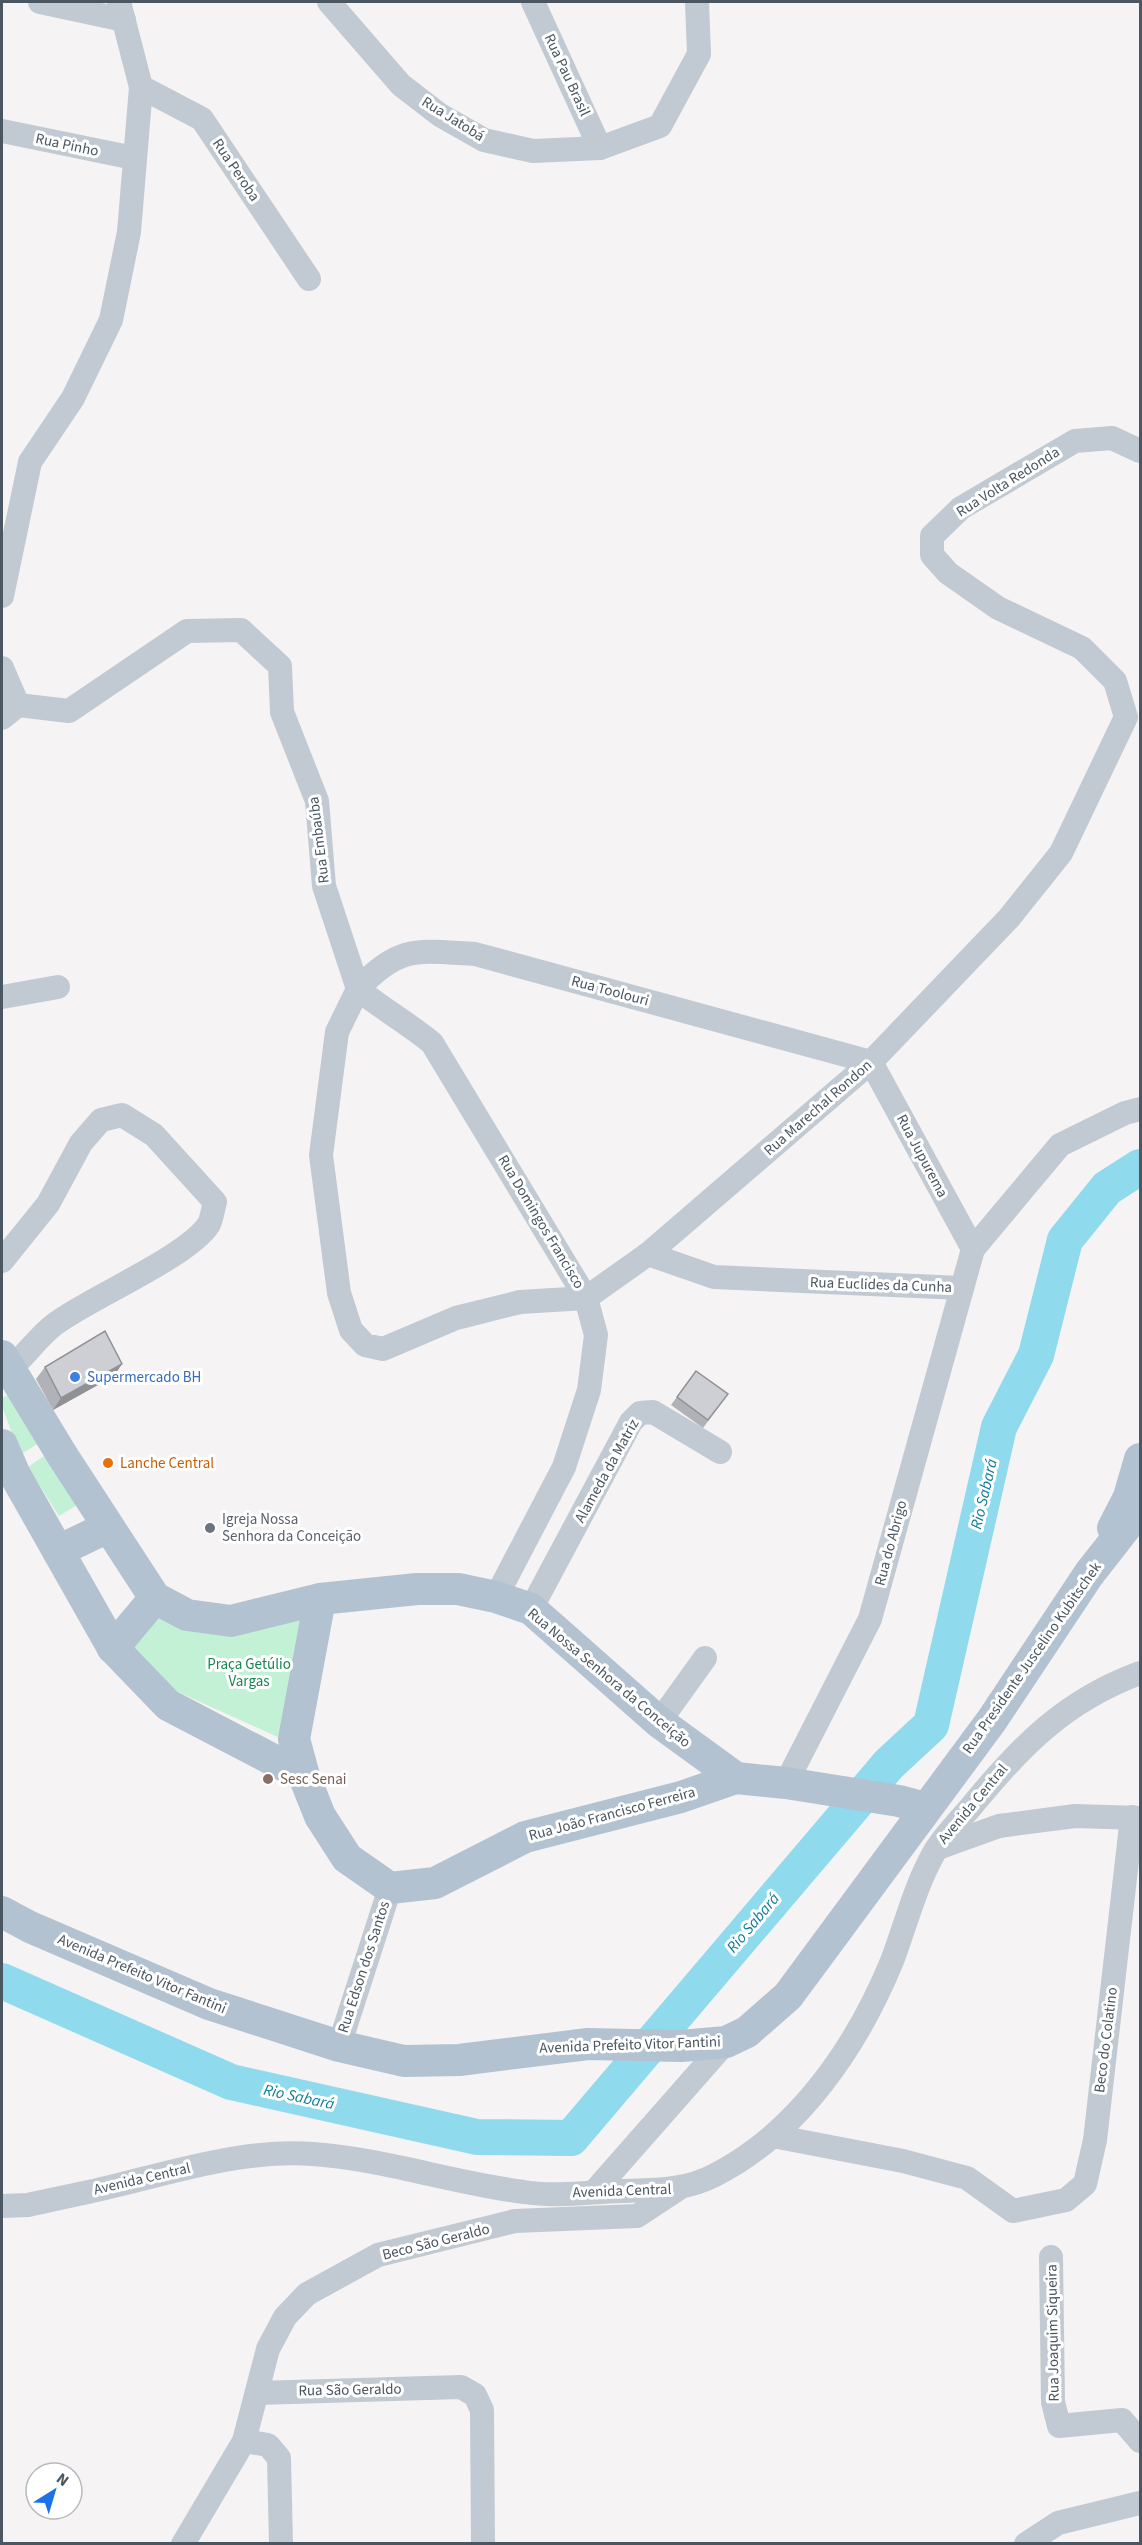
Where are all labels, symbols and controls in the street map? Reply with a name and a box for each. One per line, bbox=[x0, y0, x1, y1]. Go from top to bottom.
street label: Rua Pau Brasil bbox=[539, 30, 595, 120]
street label: Rua Jatobá bbox=[418, 91, 488, 147]
street label: Rua Pinho bbox=[34, 128, 100, 162]
street label: Rua Peroba bbox=[207, 134, 265, 206]
street label: Rua Volta Redonda bbox=[952, 442, 1064, 522]
street label: Rua Embaúba bbox=[303, 796, 335, 884]
street label: Rua Toolouri bbox=[569, 971, 651, 1011]
street label: Rua Marechal Rondon bbox=[759, 1055, 877, 1161]
street label: Rua Jupurema bbox=[891, 1111, 953, 1201]
street label: Rua Domingos Francisco bbox=[493, 1151, 589, 1293]
street label: Rua Euclides da Cunha bbox=[810, 1272, 952, 1298]
place label: Supermercado BH bbox=[87, 1367, 201, 1388]
marker: Supermercado BH bbox=[68, 1370, 82, 1384]
street label: Alameda da Matriz bbox=[570, 1415, 644, 1527]
place label: Lanche Central bbox=[120, 1453, 214, 1474]
marker: Lanche Central bbox=[101, 1456, 115, 1470]
water label: Rio Sabará bbox=[965, 1456, 1003, 1531]
street label: Rua do Abrigo bbox=[870, 1498, 912, 1588]
place label: Igreja Nossa Senhora da Conceição bbox=[222, 1509, 361, 1547]
marker: Igreja Nossa Senhora da Conceição bbox=[203, 1521, 217, 1535]
street label: Rua Presidente Juscelino Kubitschek bbox=[958, 1557, 1107, 1758]
street label: Rua Nossa Senhora da Conceição bbox=[523, 1603, 695, 1753]
park label: Praça Getúlio Vargas bbox=[207, 1654, 291, 1692]
street label: Avenida Central bbox=[933, 1759, 1013, 1849]
place label: Sesc Senai bbox=[280, 1769, 346, 1790]
marker: Sesc Senai bbox=[261, 1772, 275, 1786]
street label: Rua João Francisco Ferreira bbox=[526, 1782, 698, 1846]
water label: Rio Sabará bbox=[721, 1888, 785, 1958]
street label: Rua Edson dos Santos bbox=[333, 1898, 395, 2036]
street label: Avenida Prefeito Vitor Fantini bbox=[54, 1929, 230, 2019]
street label: Beco do Colatino bbox=[1089, 1986, 1123, 2094]
street label: Avenida Prefeito Vitor Fantini bbox=[539, 2031, 721, 2059]
water label: Rio Sabará bbox=[262, 2079, 337, 2115]
street label: Avenida Central bbox=[92, 2158, 193, 2200]
street label: Avenida Central bbox=[572, 2179, 672, 2203]
street label: Beco São Geraldo bbox=[380, 2219, 492, 2265]
street label: Rua Joaquim Siqueira bbox=[1041, 2264, 1065, 2402]
street label: Rua São Geraldo bbox=[298, 2379, 402, 2401]
north arrow bbox=[24, 2461, 84, 2521]
text: N bbox=[52, 2468, 73, 2492]

